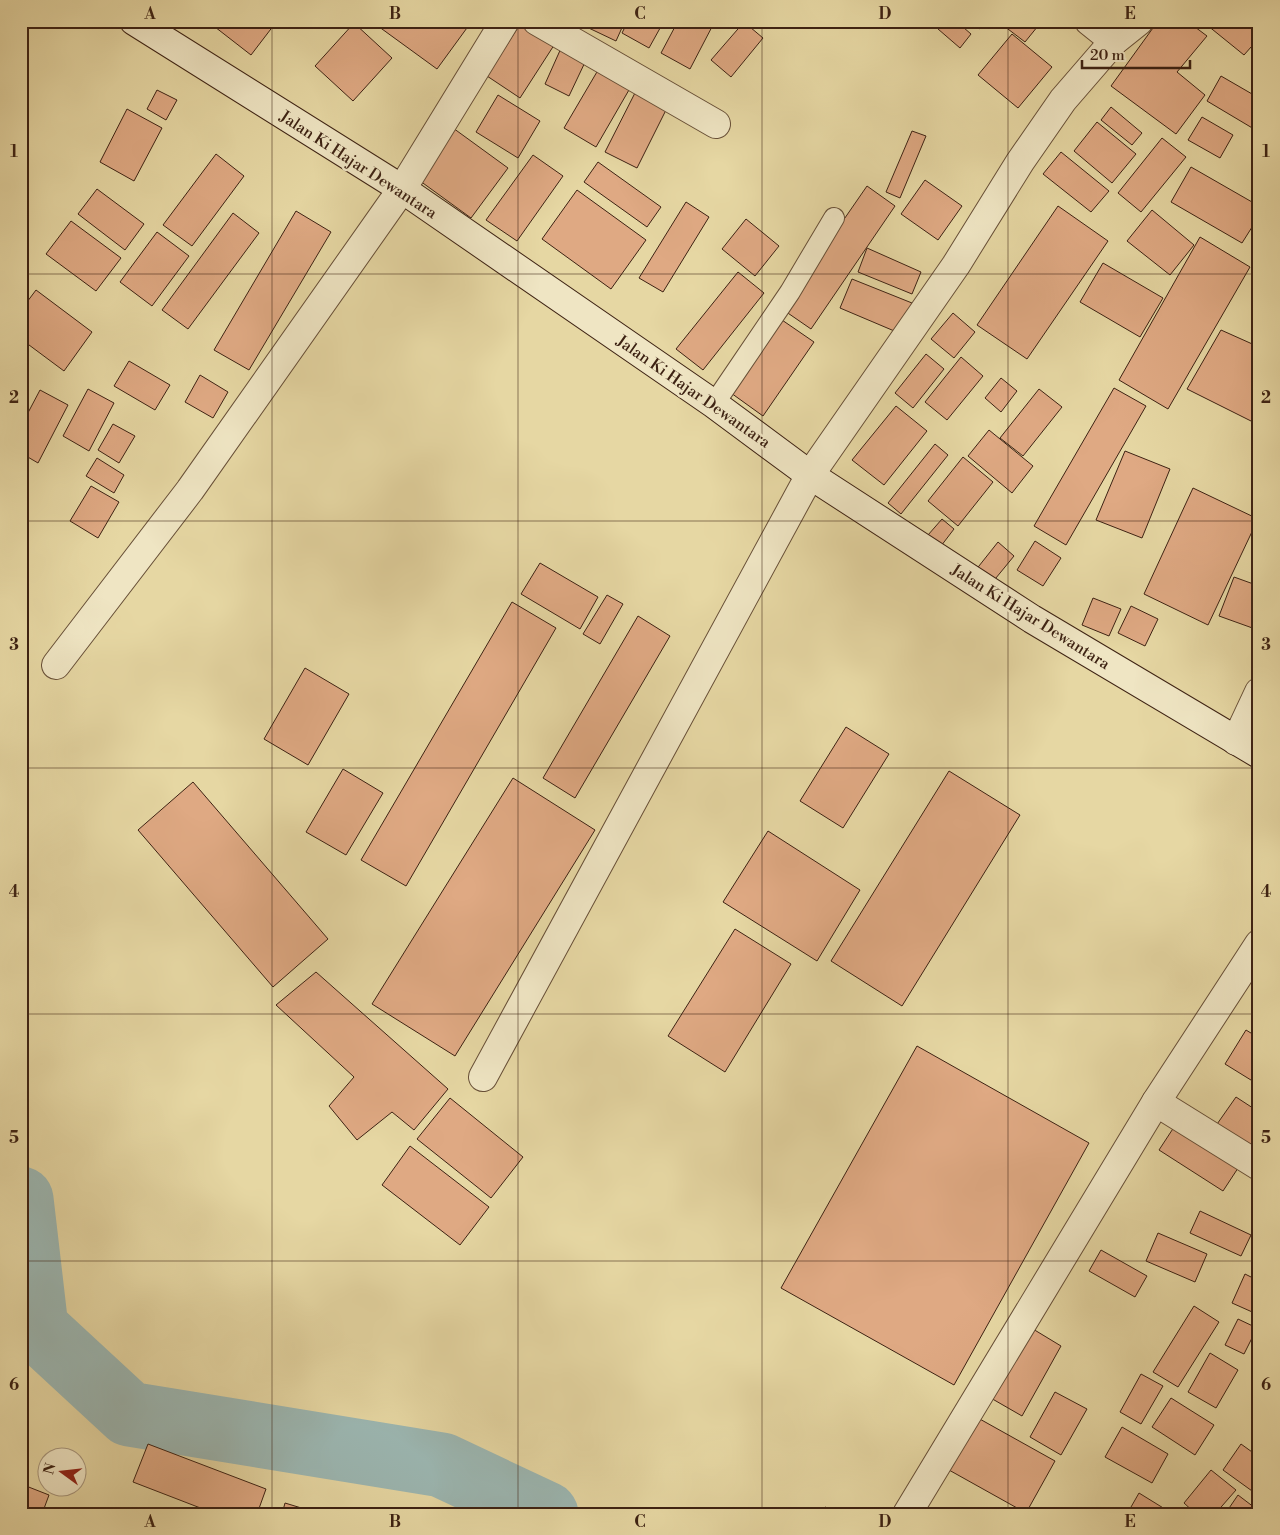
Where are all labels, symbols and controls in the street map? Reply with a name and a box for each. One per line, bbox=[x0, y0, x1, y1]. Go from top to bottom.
text: A bbox=[143, 4, 156, 24]
text: B bbox=[389, 4, 401, 24]
text: C bbox=[634, 4, 646, 24]
text: D bbox=[879, 4, 892, 24]
text: E bbox=[1124, 4, 1136, 24]
scale bar bbox=[1082, 38, 1190, 70]
text: 20 m bbox=[1090, 46, 1125, 65]
street label: Jalan Ki Hajar Dewantara bbox=[275, 106, 442, 224]
text: 1 bbox=[10, 142, 18, 162]
text: 1 bbox=[1262, 142, 1270, 162]
street label: Jalan Ki Hajar Dewantara bbox=[612, 330, 775, 453]
text: 2 bbox=[9, 388, 19, 408]
text: 2 bbox=[1261, 388, 1271, 408]
street label: Jalan Ki Hajar Dewantara bbox=[947, 559, 1114, 674]
text: 3 bbox=[9, 635, 19, 655]
text: 3 bbox=[1261, 635, 1271, 655]
text: 4 bbox=[9, 882, 20, 902]
text: 4 bbox=[1261, 882, 1272, 902]
text: 5 bbox=[9, 1128, 19, 1148]
text: 5 bbox=[1261, 1128, 1271, 1148]
text: 6 bbox=[9, 1375, 19, 1395]
text: 6 bbox=[1261, 1375, 1271, 1395]
north arrow bbox=[38, 1448, 88, 1498]
text: N bbox=[40, 1461, 61, 1477]
text: A bbox=[143, 1512, 156, 1532]
text: B bbox=[389, 1512, 401, 1532]
text: C bbox=[634, 1512, 646, 1532]
text: D bbox=[879, 1512, 892, 1532]
text: E bbox=[1124, 1512, 1136, 1532]

